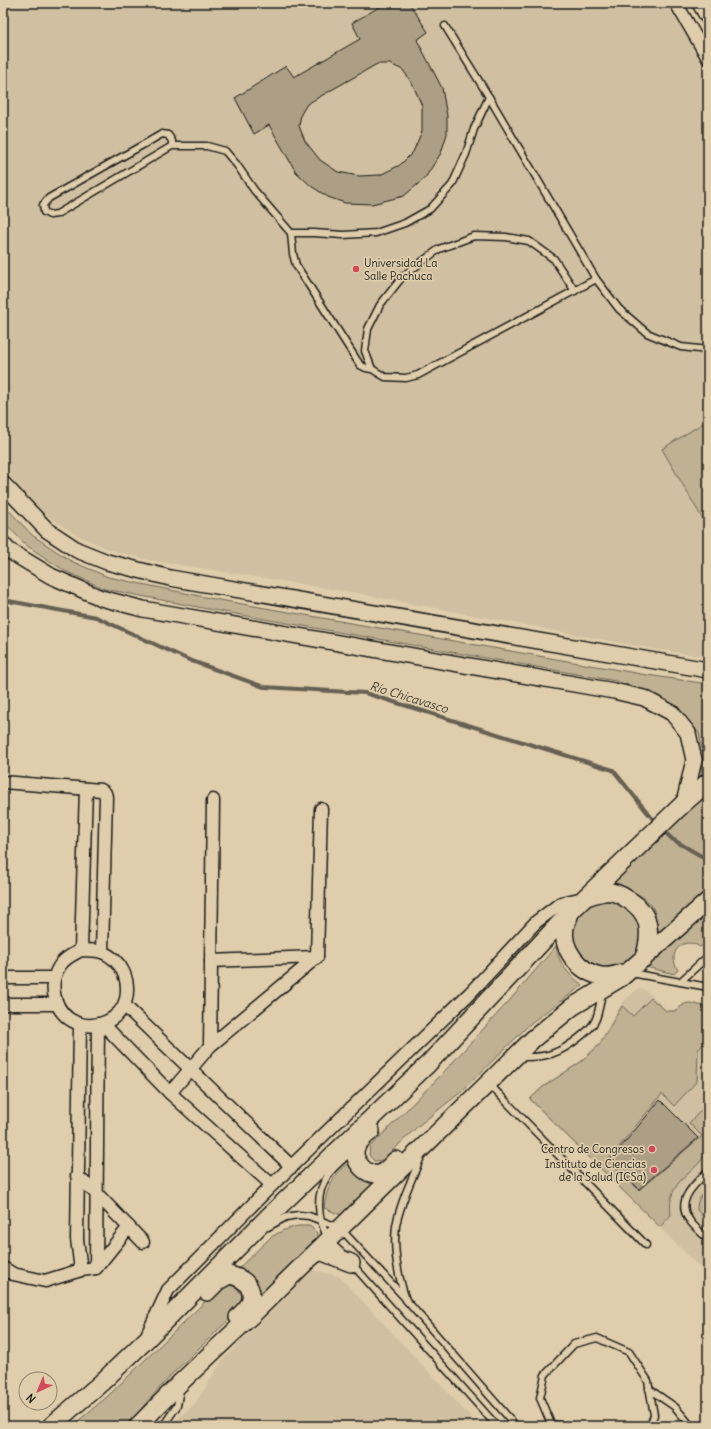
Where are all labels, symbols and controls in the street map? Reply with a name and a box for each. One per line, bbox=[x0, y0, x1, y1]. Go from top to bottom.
place label: Universidad La Salle Pachuca bbox=[364, 256, 437, 283]
marker: Universidad La Salle Pachuca bbox=[351, 264, 361, 274]
water label: Río Chicavasco bbox=[368, 678, 451, 716]
place label: Centro de Congresos bbox=[541, 1142, 644, 1156]
marker: Centro de Congresos bbox=[647, 1144, 657, 1154]
place label: Instituto de Ciencias de la Salud (ICSa) bbox=[545, 1157, 646, 1184]
marker: Instituto de Ciencias de la Salud (ICSa) bbox=[649, 1165, 659, 1175]
north arrow bbox=[18, 1371, 58, 1411]
text: N bbox=[23, 1391, 39, 1406]

